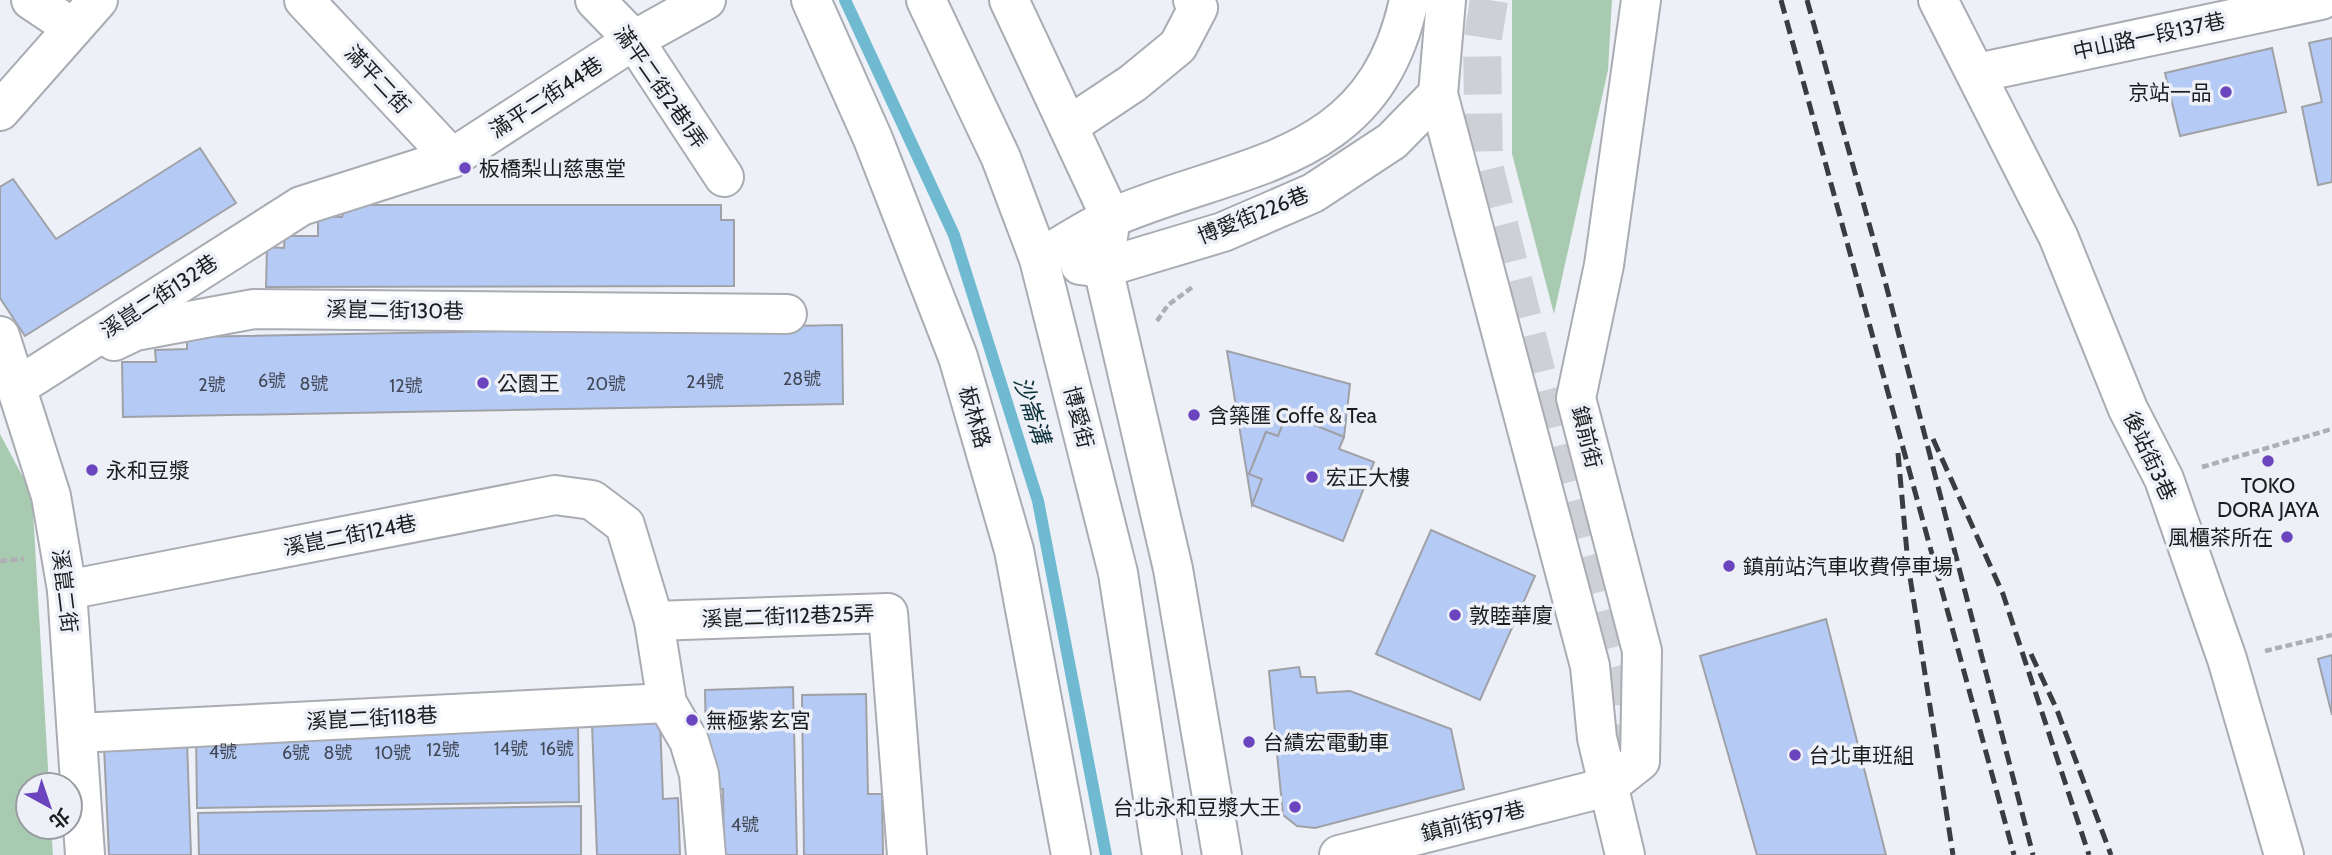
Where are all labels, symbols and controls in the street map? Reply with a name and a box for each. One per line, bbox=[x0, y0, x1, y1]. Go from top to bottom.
street label: 中山路一段137巷 bbox=[2071, 8, 2227, 64]
street label: 滿平二街2巷1弄 bbox=[610, 21, 712, 153]
street label: 滿平二街 bbox=[340, 40, 416, 118]
street label: 滿平二街44巷 bbox=[485, 51, 607, 143]
place label: 京站一品 bbox=[2128, 80, 2212, 105]
marker: 京站一品 bbox=[2218, 84, 2234, 100]
place label: 板橋梨山慈惠堂 bbox=[479, 156, 626, 181]
marker: 板橋梨山慈惠堂 bbox=[457, 160, 473, 176]
street label: 博愛街226巷 bbox=[1194, 181, 1312, 249]
street label: 溪崑二街132巷 bbox=[96, 249, 222, 343]
street label: 溪崑二街130巷 bbox=[326, 296, 464, 324]
house number: 28號 bbox=[783, 368, 821, 390]
house number: 6號 bbox=[258, 370, 286, 392]
place label: 公園王 bbox=[497, 371, 560, 396]
house number: 24號 bbox=[686, 371, 724, 393]
house number: 8號 bbox=[300, 373, 328, 395]
house number: 20號 bbox=[586, 373, 626, 395]
water label: 沙崙溝 bbox=[1008, 373, 1057, 450]
house number: 2號 bbox=[198, 374, 226, 396]
house number: 12號 bbox=[389, 375, 423, 397]
marker: 公園王 bbox=[475, 375, 491, 391]
street label: 板林路 bbox=[954, 383, 996, 451]
street label: 博愛街 bbox=[1059, 383, 1099, 451]
place label: 含築匯 Coffe & Tea bbox=[1208, 403, 1377, 428]
street label: 鎮前街 bbox=[1567, 403, 1607, 471]
marker: 含築匯 Coffe & Tea bbox=[1186, 407, 1202, 423]
street label: 後站街3巷 bbox=[2119, 407, 2181, 505]
marker: TOKO DORA JAYA bbox=[2260, 453, 2276, 469]
place label: 永和豆漿 bbox=[106, 458, 190, 483]
marker: 永和豆漿 bbox=[84, 462, 100, 478]
place label: 宏正大樓 bbox=[1326, 465, 1410, 490]
marker: 宏正大樓 bbox=[1304, 469, 1320, 485]
place label: TOKO DORA JAYA bbox=[2217, 473, 2319, 522]
street label: 溪崑二街124巷 bbox=[281, 510, 419, 560]
place label: 風櫃茶所在 bbox=[2168, 525, 2273, 550]
marker: 風櫃茶所在 bbox=[2279, 529, 2295, 545]
street label: 溪崑二街 bbox=[47, 548, 83, 634]
place label: 鎮前站汽車收費停車場 bbox=[1743, 554, 1953, 579]
marker: 鎮前站汽車收費停車場 bbox=[1721, 558, 1737, 574]
street label: 溪崑二街112巷25弄 bbox=[701, 600, 875, 632]
place label: 敦睦華廈 bbox=[1469, 603, 1553, 628]
marker: 敦睦華廈 bbox=[1447, 607, 1463, 623]
street label: 溪崑二街118巷 bbox=[306, 702, 438, 734]
place label: 無極紫玄宮 bbox=[706, 708, 811, 733]
marker: 無極紫玄宮 bbox=[684, 712, 700, 728]
place label: 台績宏電動車 bbox=[1263, 730, 1389, 755]
marker: 台績宏電動車 bbox=[1241, 734, 1257, 750]
house number: 14號 bbox=[494, 738, 528, 760]
house number: 16號 bbox=[540, 738, 574, 760]
house number: 12號 bbox=[426, 739, 460, 761]
house number: 4號 bbox=[209, 741, 237, 763]
house number: 6號 bbox=[282, 742, 310, 764]
house number: 8號 bbox=[324, 742, 352, 764]
house number: 10號 bbox=[375, 742, 411, 764]
place label: 台北車班組 bbox=[1809, 743, 1914, 768]
marker: 台北車班組 bbox=[1787, 747, 1803, 763]
north arrow bbox=[14, 771, 84, 841]
place label: 台北永和豆漿大王 bbox=[1113, 795, 1281, 820]
street label: 鎮前街97巷 bbox=[1418, 796, 1528, 846]
marker: 台北永和豆漿大王 bbox=[1287, 799, 1303, 815]
text: 北 bbox=[45, 804, 74, 834]
house number: 4號 bbox=[731, 814, 759, 836]

